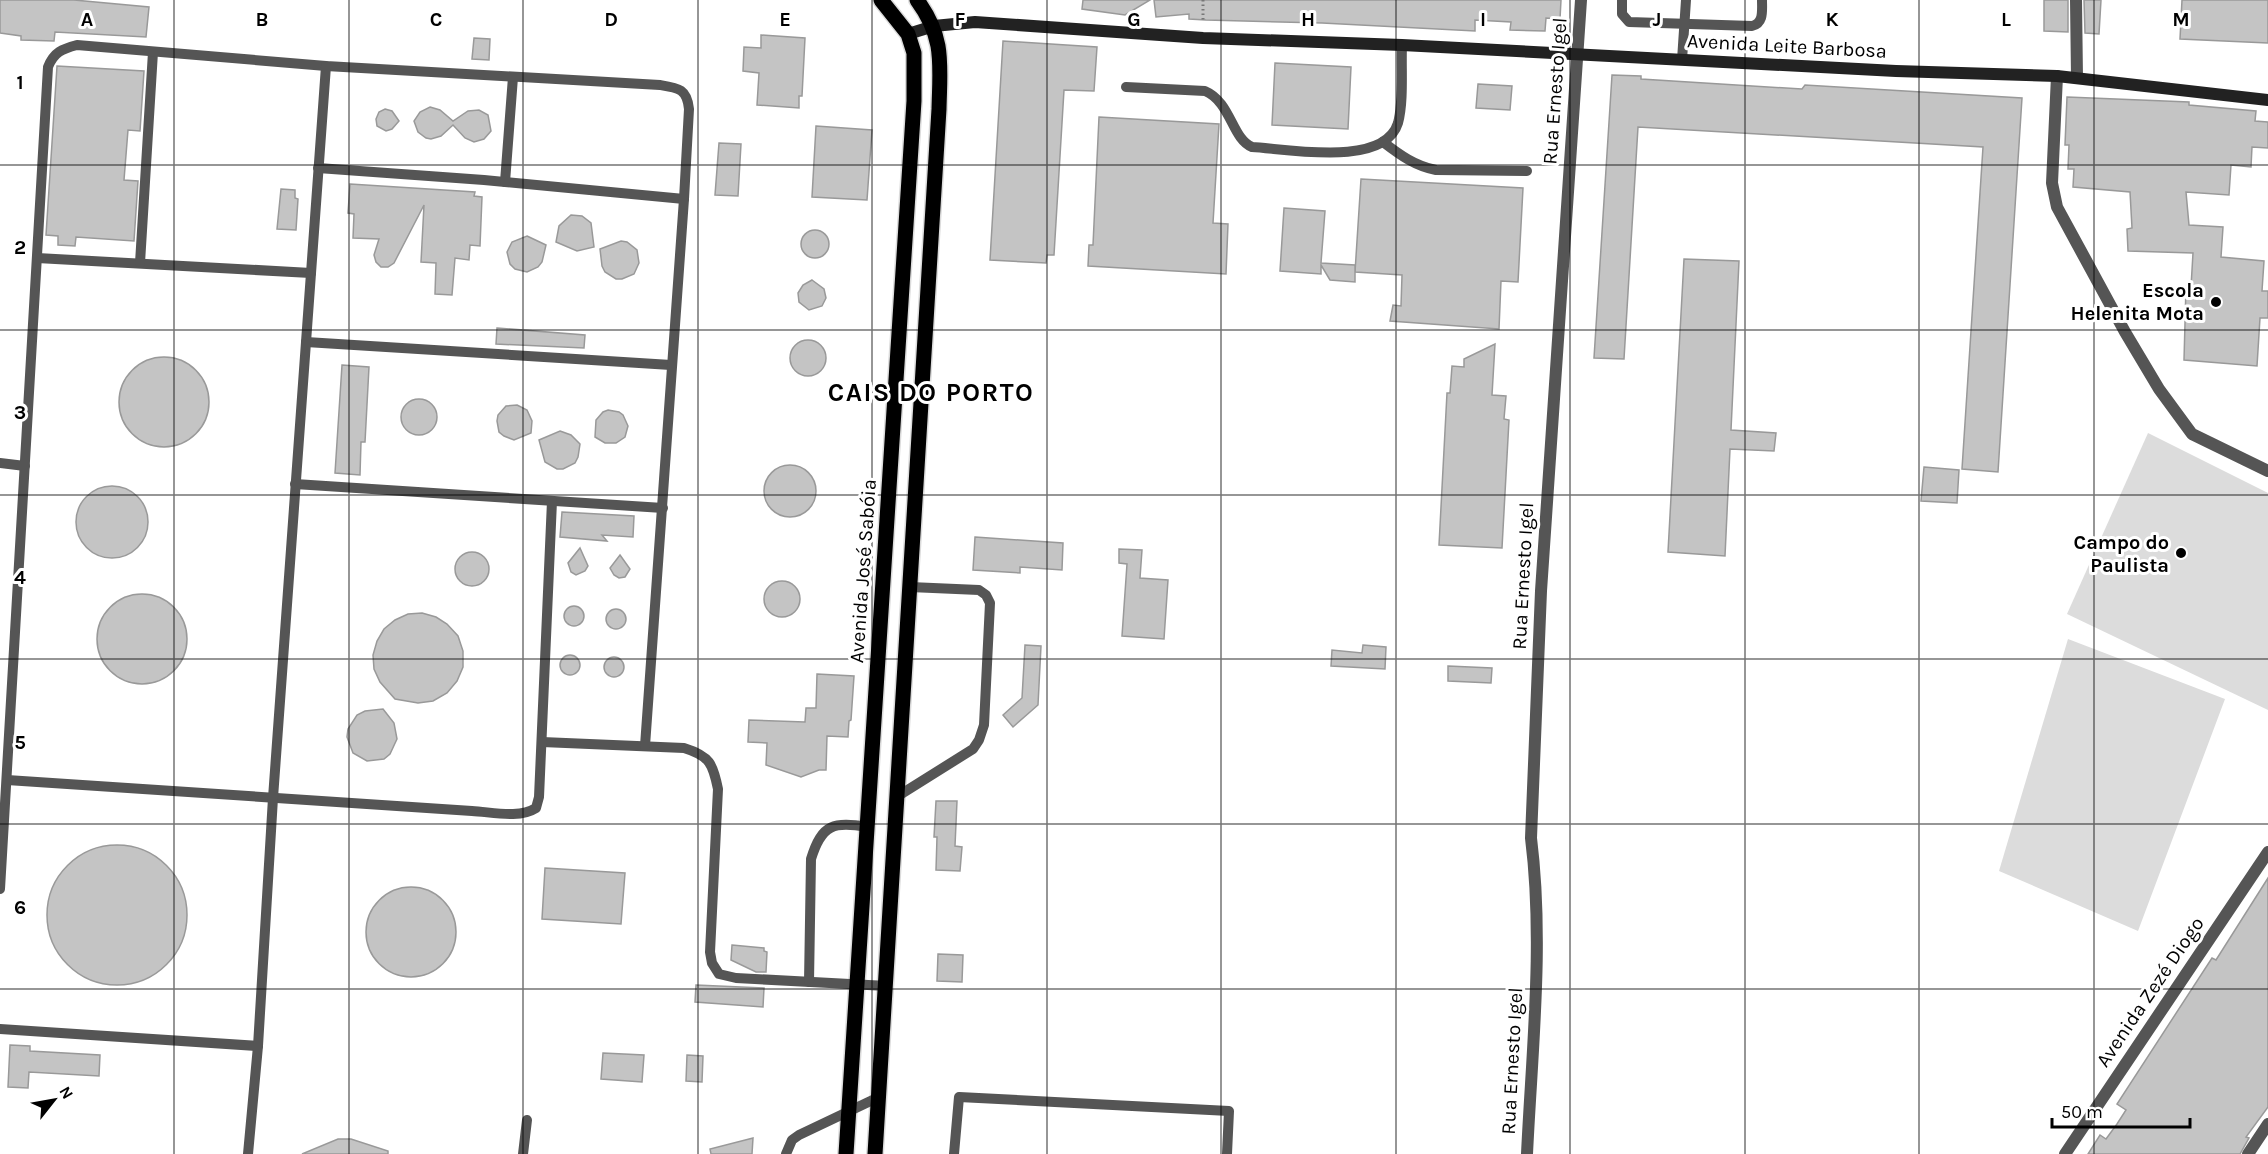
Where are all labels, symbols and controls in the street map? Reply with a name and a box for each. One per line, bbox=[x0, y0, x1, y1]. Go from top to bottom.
text: A bbox=[81, 8, 94, 31]
text: B bbox=[256, 8, 268, 31]
text: C bbox=[430, 8, 442, 31]
text: D bbox=[604, 8, 618, 31]
text: E bbox=[779, 8, 791, 31]
text: F bbox=[955, 8, 966, 31]
text: G bbox=[1127, 8, 1141, 31]
text: H bbox=[1301, 8, 1315, 31]
text: I bbox=[1480, 8, 1486, 31]
text: J bbox=[1653, 8, 1661, 31]
text: K bbox=[1825, 8, 1839, 31]
text: L bbox=[2001, 8, 2011, 31]
text: M bbox=[2172, 8, 2190, 31]
street label: Rua Ernesto Igel bbox=[1538, 17, 1572, 165]
street label: Avenida Leite Barbosa bbox=[1686, 29, 1888, 63]
text: 1 bbox=[16, 71, 24, 94]
text: 2 bbox=[14, 236, 26, 259]
place label: Escola Helenita Mota bbox=[2071, 279, 2204, 325]
marker: Escola Helenita Mota bbox=[2209, 295, 2223, 309]
district label: CAIS DO PORTO bbox=[828, 377, 1034, 408]
text: 3 bbox=[14, 401, 26, 424]
street label: Avenida José Sabóia bbox=[845, 478, 881, 664]
street label: Rua Ernesto Igel bbox=[1508, 502, 1538, 650]
place label: Campo do Paulista bbox=[2073, 531, 2169, 577]
marker: Campo do Paulista bbox=[2174, 546, 2188, 560]
text: 4 bbox=[14, 566, 26, 589]
text: 5 bbox=[14, 731, 26, 754]
text: 6 bbox=[14, 896, 26, 919]
street label: Avenida Zezé Diogo bbox=[2091, 913, 2209, 1071]
street label: Rua Ernesto Igel bbox=[1497, 987, 1527, 1135]
north arrow bbox=[24, 1070, 84, 1130]
text: N bbox=[55, 1083, 78, 1102]
scale bar bbox=[2052, 1091, 2190, 1129]
text: 50 m bbox=[2061, 1101, 2103, 1123]

